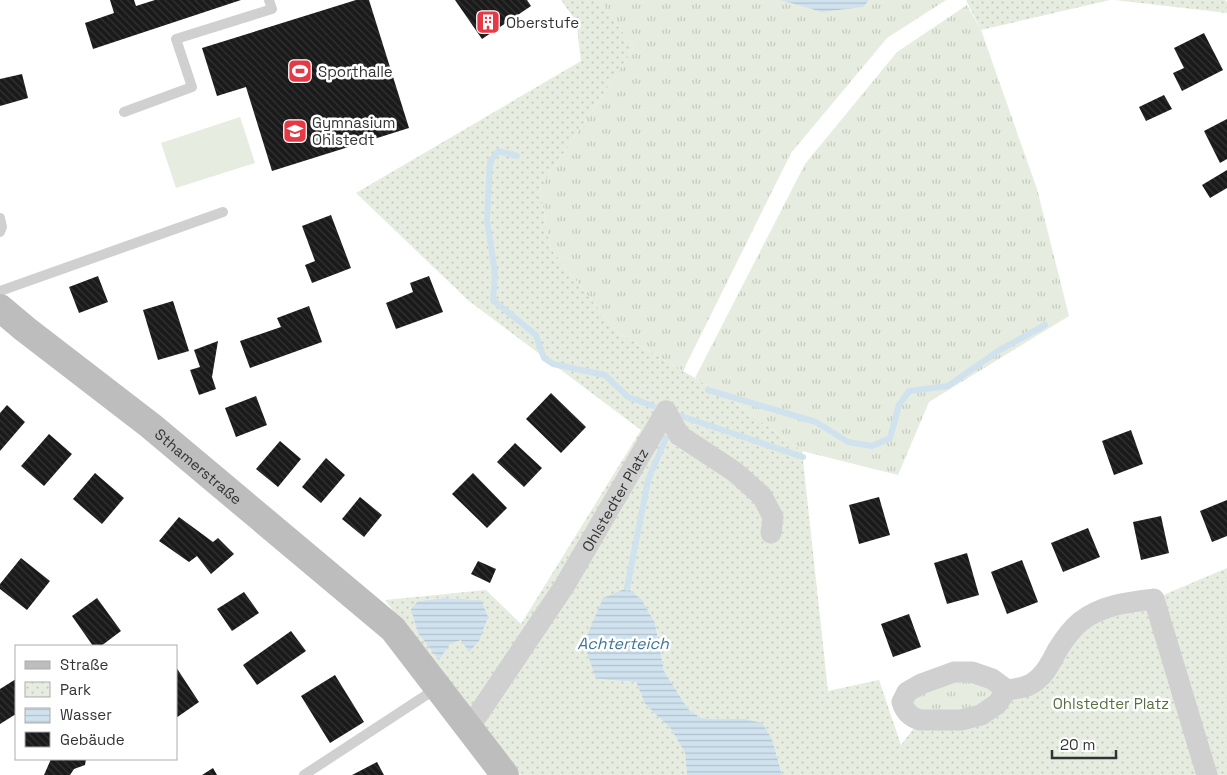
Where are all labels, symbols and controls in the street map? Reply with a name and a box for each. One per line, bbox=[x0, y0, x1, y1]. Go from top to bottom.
building icon: Oberstufe bbox=[475, 9, 501, 35]
place label: Oberstufe bbox=[506, 13, 579, 32]
sports icon: Sporthalle bbox=[287, 58, 313, 84]
place label: Sporthalle bbox=[318, 62, 393, 81]
place label: Gymnasium Ohlstedt bbox=[312, 113, 395, 149]
school or university icon: Gymnasium Ohlstedt bbox=[282, 118, 308, 144]
street label: Sthamerstraße bbox=[151, 424, 246, 508]
street label: Ohlstedter Platz bbox=[577, 444, 652, 555]
water label: Achterteich bbox=[577, 633, 670, 654]
legend bbox=[15, 645, 178, 760]
text: Straße bbox=[60, 655, 109, 674]
text: Park bbox=[60, 680, 91, 699]
park label: Ohlstedter Platz bbox=[1053, 694, 1169, 713]
text: Wasser bbox=[60, 705, 112, 724]
scale bar bbox=[1052, 728, 1116, 760]
text: Gebäude bbox=[60, 730, 125, 749]
text: 20 m bbox=[1060, 735, 1095, 754]

